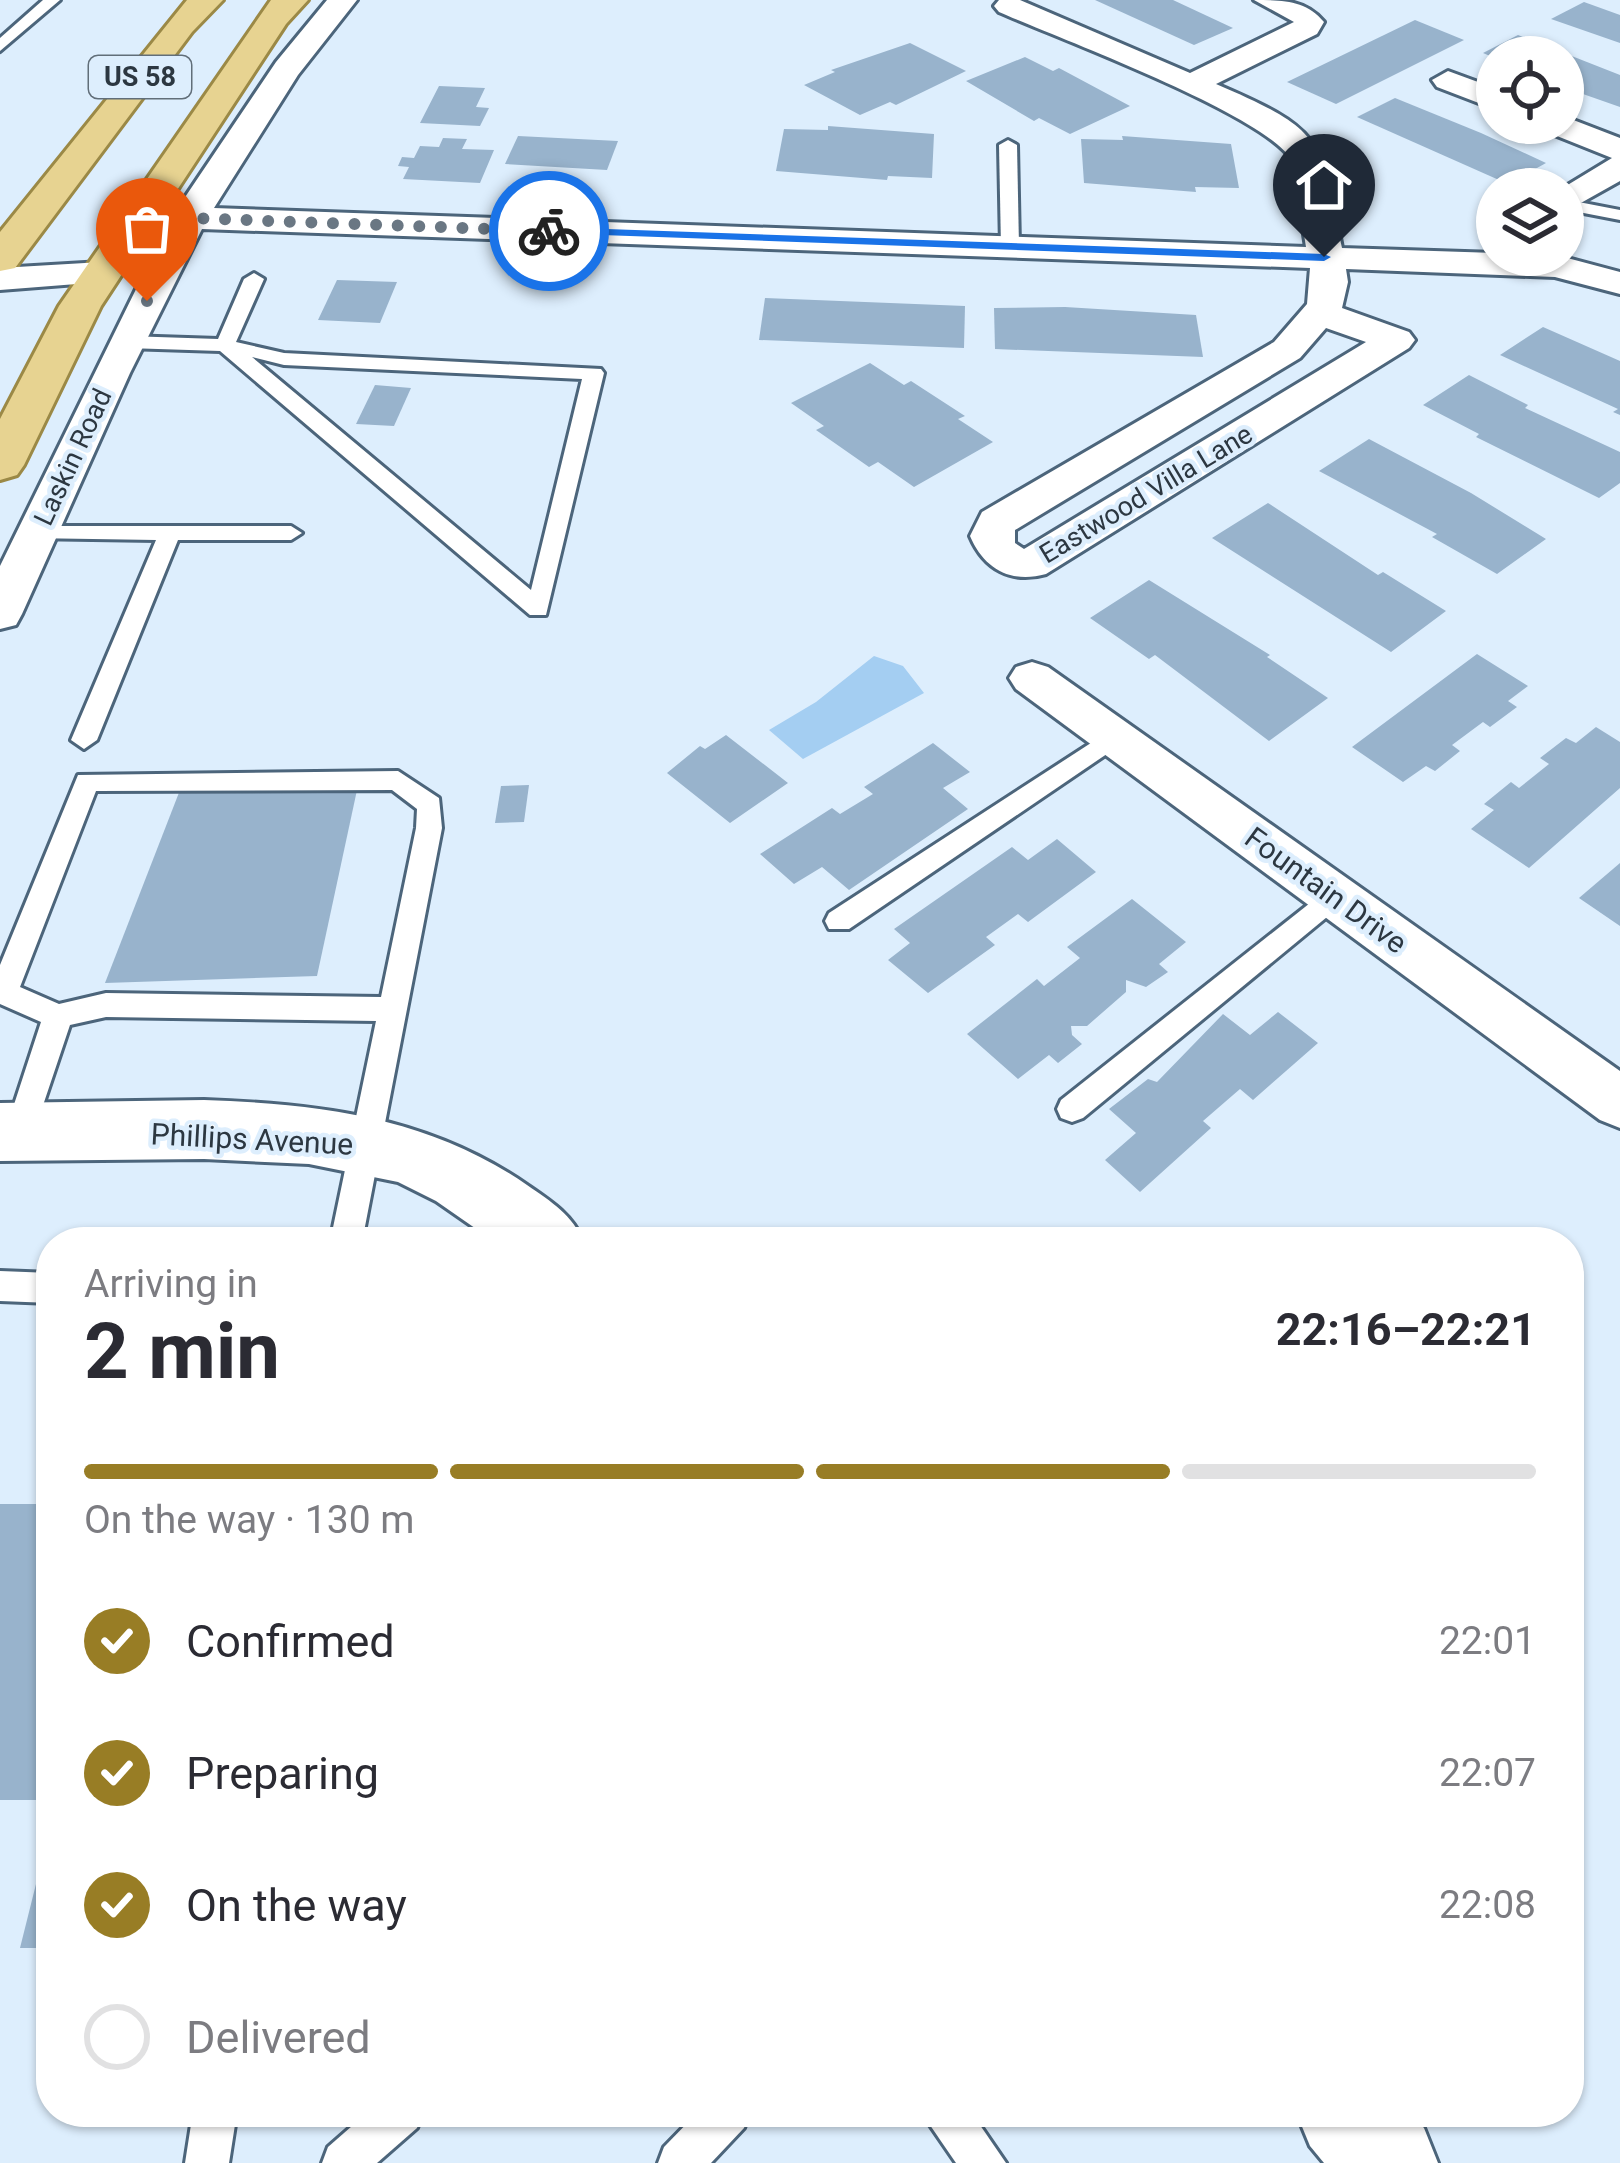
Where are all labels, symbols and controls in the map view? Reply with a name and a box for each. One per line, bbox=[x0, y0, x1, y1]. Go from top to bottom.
map controls bbox=[1476, 36, 1584, 276]
button: locate bbox=[1476, 36, 1584, 144]
road number: US 58 bbox=[89, 56, 191, 98]
pin bbox=[1273, 134, 1375, 257]
icon: home bbox=[1291, 152, 1357, 218]
button: layers bbox=[1476, 168, 1584, 276]
courier bbox=[489, 171, 609, 291]
pin bbox=[96, 178, 198, 301]
icon: bag bbox=[114, 196, 180, 262]
icon: bike bbox=[516, 198, 582, 264]
street label: Laskin Road bbox=[27, 384, 119, 530]
street label: Eastwood Villa Lane bbox=[1034, 418, 1258, 570]
street label: Fountain Drive bbox=[1238, 820, 1414, 960]
street label: Phillips Avenue bbox=[150, 1116, 354, 1162]
text: Arriving in bbox=[84, 1261, 258, 1307]
text: 22:16–22:21 bbox=[1276, 1303, 1536, 1356]
text: 2 min bbox=[84, 1306, 280, 1397]
text: On the way · 130 m bbox=[84, 1497, 415, 1543]
icon: check bbox=[84, 1608, 150, 1674]
text: Confirmed bbox=[186, 1615, 395, 1668]
text: 22:01 bbox=[1439, 1618, 1536, 1664]
icon: check bbox=[84, 1740, 150, 1806]
text: Preparing bbox=[186, 1747, 379, 1800]
text: 22:07 bbox=[1439, 1750, 1536, 1796]
icon: check bbox=[84, 1872, 150, 1938]
text: On the way bbox=[186, 1879, 407, 1932]
text: 22:08 bbox=[1439, 1882, 1536, 1928]
text: Delivered bbox=[186, 2011, 371, 2064]

